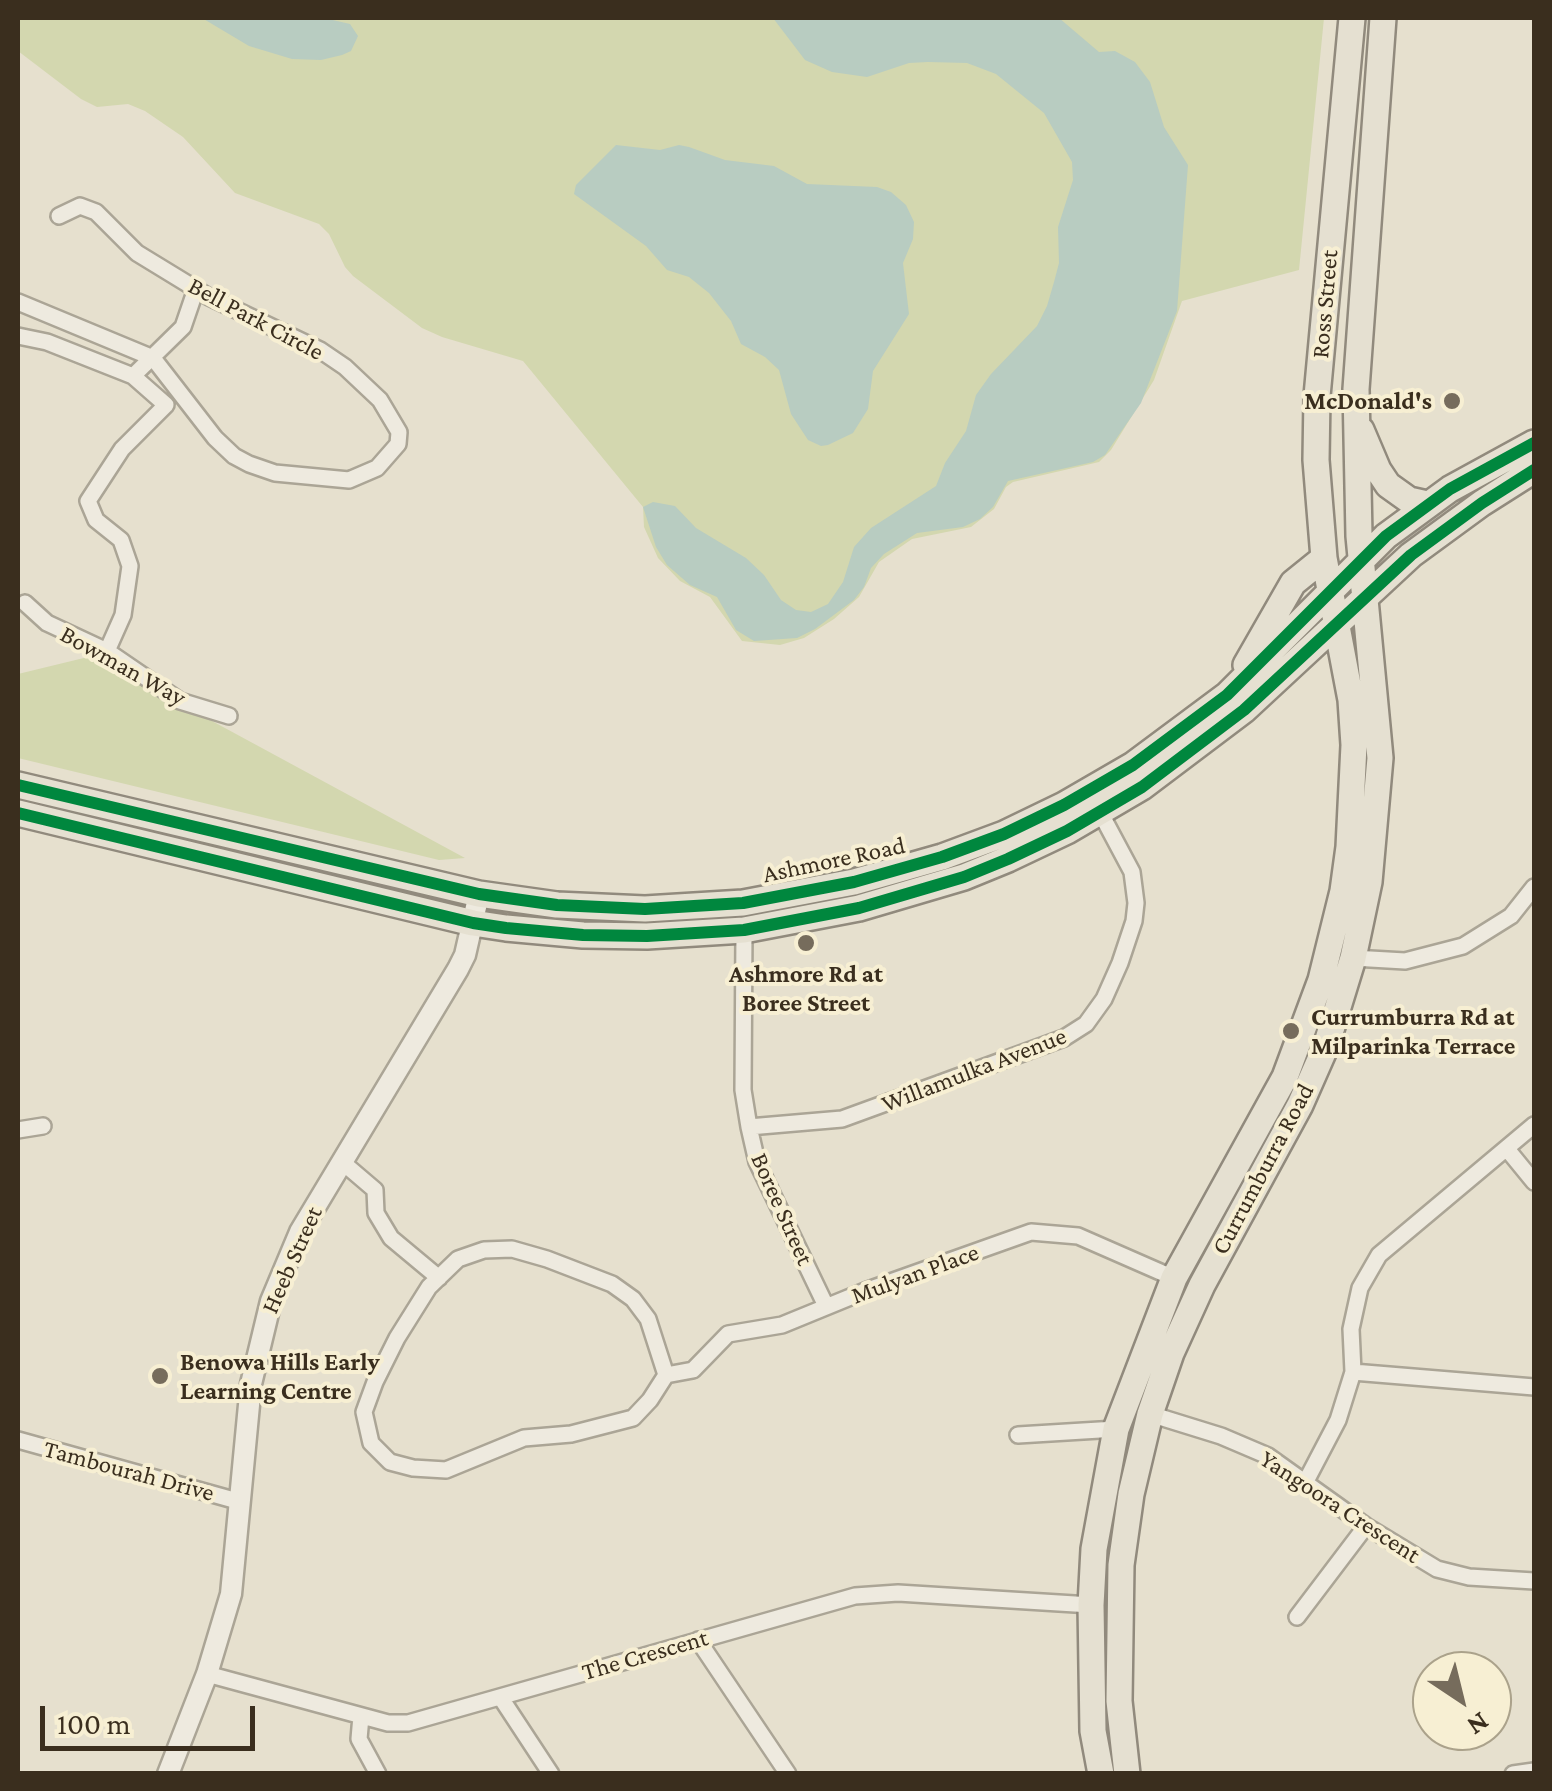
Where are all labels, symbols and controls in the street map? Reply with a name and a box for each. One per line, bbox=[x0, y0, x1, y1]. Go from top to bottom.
street label: Ross Street bbox=[1305, 248, 1345, 360]
street label: Bell Park Circle bbox=[183, 271, 329, 367]
place label: McDonald's bbox=[1304, 386, 1432, 416]
marker: McDonald's bbox=[1441, 390, 1463, 412]
street label: Bowman Way bbox=[55, 619, 191, 713]
street label: Ashmore Road bbox=[760, 830, 908, 890]
marker: Ashmore Rd at Boree Street bbox=[795, 932, 817, 954]
place label: Ashmore Rd at Boree Street bbox=[729, 959, 883, 1018]
place label: Currumburra Rd at Milparinka Terrace bbox=[1311, 1002, 1515, 1061]
marker: Currumburra Rd at Milparinka Terrace bbox=[1280, 1020, 1302, 1042]
street label: Willamulka Avenue bbox=[877, 1021, 1071, 1119]
street label: Currumburra Road bbox=[1205, 1078, 1321, 1260]
street label: Boree Street bbox=[744, 1148, 820, 1270]
street label: Heeb Street bbox=[255, 1202, 329, 1318]
street label: Mulyan Place bbox=[847, 1237, 983, 1311]
place label: Benowa Hills Early Learning Centre bbox=[180, 1347, 380, 1406]
marker: Benowa Hills Early Learning Centre bbox=[149, 1365, 171, 1387]
street label: Tambourah Drive bbox=[40, 1434, 218, 1508]
street label: Yangoora Crescent bbox=[1254, 1444, 1426, 1570]
street label: The Crescent bbox=[579, 1623, 711, 1687]
north arrow bbox=[1412, 1651, 1512, 1751]
scale bar bbox=[45, 1686, 260, 1748]
text: N bbox=[1462, 1706, 1495, 1743]
text: 100 m bbox=[57, 1707, 131, 1740]

